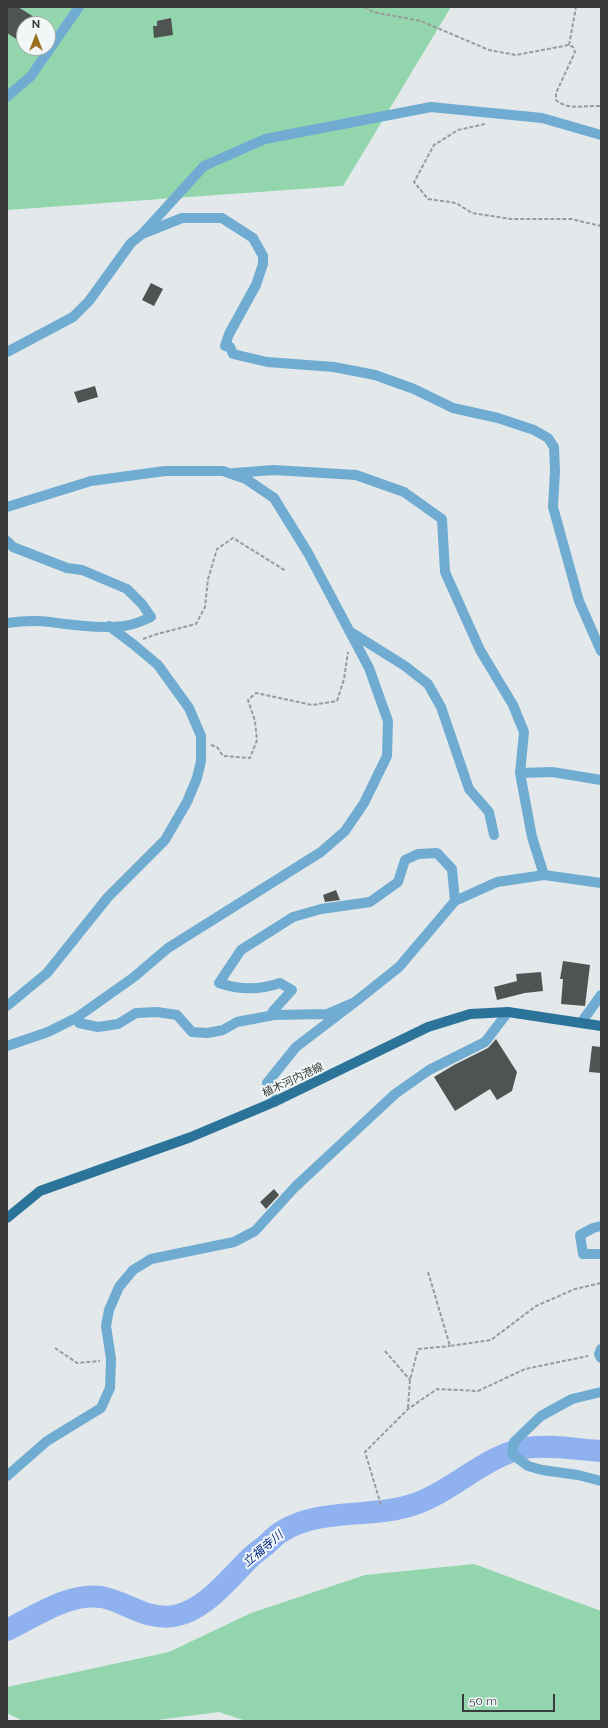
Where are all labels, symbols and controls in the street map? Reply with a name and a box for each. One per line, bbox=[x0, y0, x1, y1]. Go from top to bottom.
north arrow bbox=[16, 16, 56, 56]
text: N bbox=[32, 18, 40, 31]
street label: 植木河内港線 bbox=[260, 1060, 326, 1100]
water label: 立福寺川 bbox=[240, 1528, 286, 1570]
scale bar bbox=[464, 1686, 557, 1712]
text: 50 m bbox=[469, 1694, 497, 1708]

